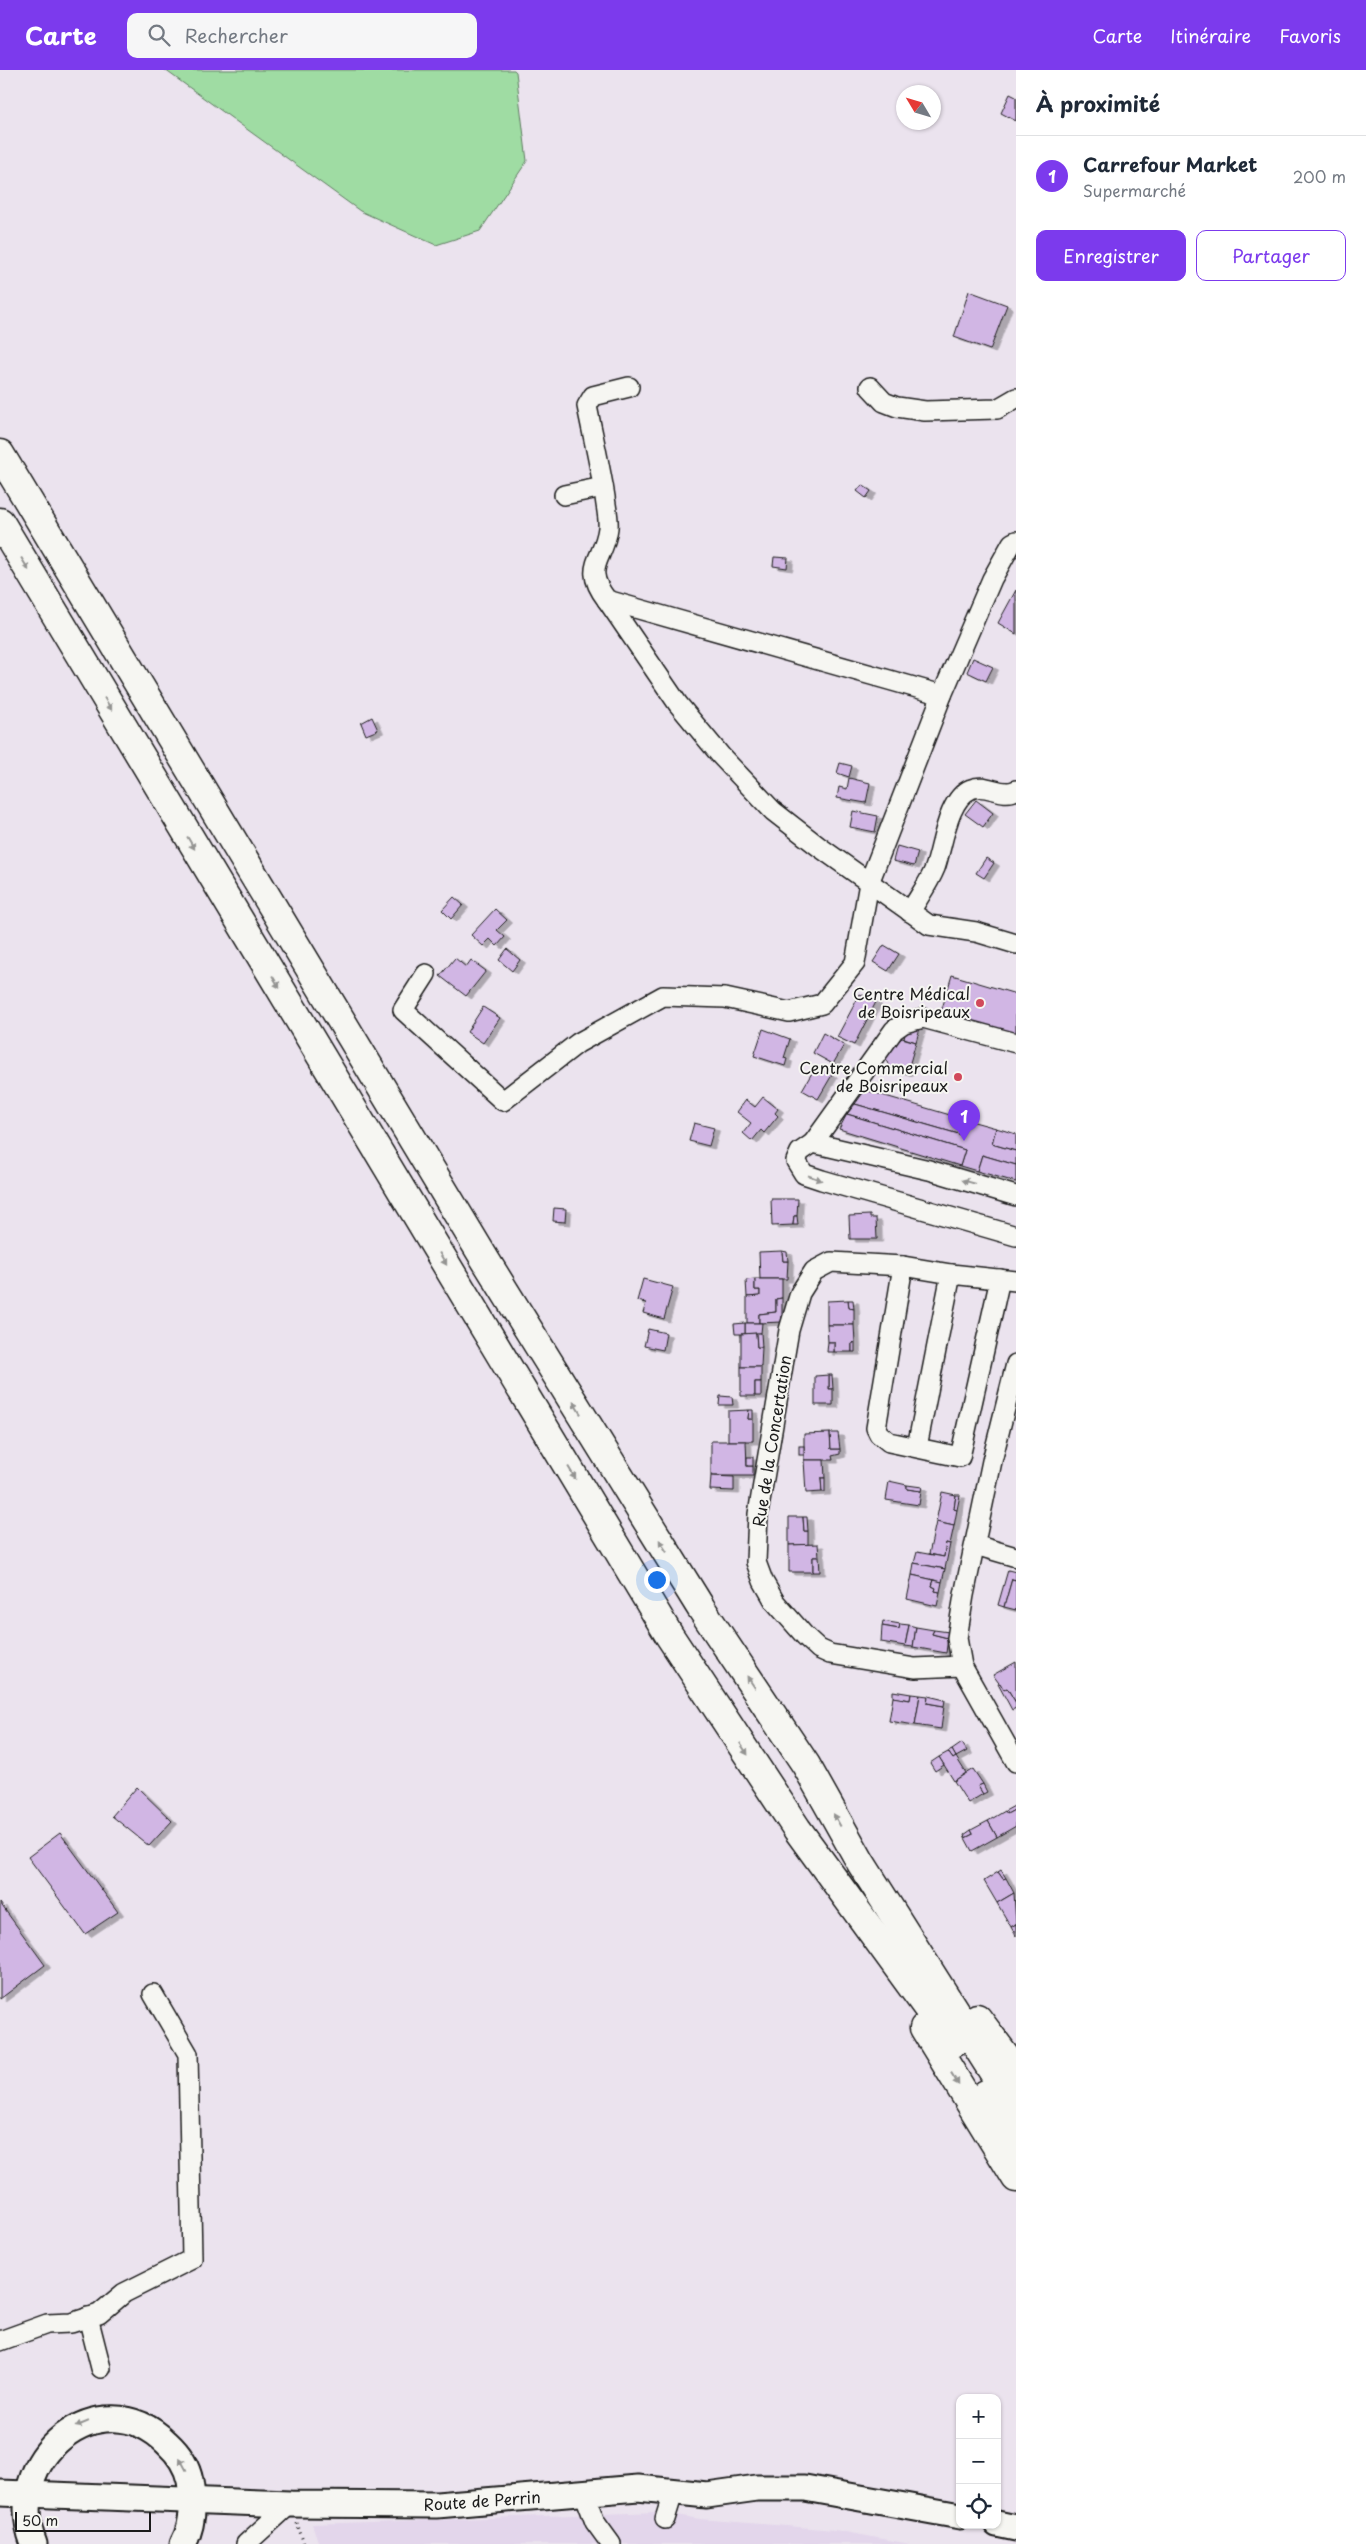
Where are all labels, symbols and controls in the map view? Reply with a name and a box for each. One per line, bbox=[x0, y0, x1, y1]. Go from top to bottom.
search box bbox=[127, 13, 477, 58]
text: Carte bbox=[25, 17, 97, 53]
icon: search bbox=[145, 21, 173, 49]
text: Rechercher bbox=[185, 21, 288, 49]
text: Carte bbox=[1092, 22, 1142, 49]
text: Itinéraire bbox=[1170, 22, 1251, 49]
text: Favoris bbox=[1279, 22, 1341, 49]
north arrow bbox=[896, 85, 941, 130]
text: À proximité bbox=[1036, 87, 1160, 119]
text: Carrefour Market bbox=[1083, 150, 1258, 178]
text: 1 bbox=[1048, 164, 1056, 188]
text: 200 m bbox=[1293, 164, 1346, 188]
text: Supermarché bbox=[1083, 178, 1186, 202]
button: Enregistrer bbox=[1036, 230, 1186, 281]
button: Partager bbox=[1196, 230, 1346, 281]
one-way arrow bbox=[20, 558, 29, 571]
one-way arrow bbox=[103, 697, 112, 711]
one-way arrow bbox=[187, 837, 196, 850]
one-way arrow bbox=[271, 976, 280, 989]
place label: Centre Médical de Boisripeaux bbox=[853, 981, 970, 1023]
marker: Centre Médical de Boisripeaux bbox=[974, 997, 986, 1009]
place label: Centre Commercial de Boisripeaux bbox=[799, 1055, 948, 1097]
marker: Centre Commercial de Boisripeaux bbox=[952, 1071, 964, 1083]
pin: 1 bbox=[948, 1100, 980, 1141]
one-way arrow bbox=[808, 1174, 823, 1182]
one-way arrow bbox=[962, 1178, 977, 1186]
one-way arrow bbox=[439, 1253, 448, 1266]
street label: Rue de la Concertation bbox=[746, 1353, 796, 1528]
one-way arrow bbox=[573, 1401, 582, 1414]
one-way arrow bbox=[568, 1467, 577, 1480]
one-way arrow bbox=[658, 1539, 668, 1552]
your location bbox=[644, 1567, 670, 1593]
one-way arrow bbox=[746, 1676, 756, 1689]
one-way arrow bbox=[739, 1742, 749, 1755]
one-way arrow bbox=[833, 1813, 841, 1827]
one-way arrow bbox=[950, 2072, 960, 2085]
map controls bbox=[956, 2394, 1001, 2529]
button: + bbox=[956, 2394, 1001, 2439]
one-way arrow bbox=[74, 2420, 89, 2428]
button: − bbox=[956, 2439, 1001, 2484]
one-way arrow bbox=[179, 2457, 187, 2471]
street label: Route de Perrin bbox=[423, 2484, 541, 2516]
button: locate bbox=[956, 2484, 1001, 2529]
scale bar bbox=[15, 2509, 151, 2532]
text: 50 m bbox=[22, 2510, 58, 2531]

